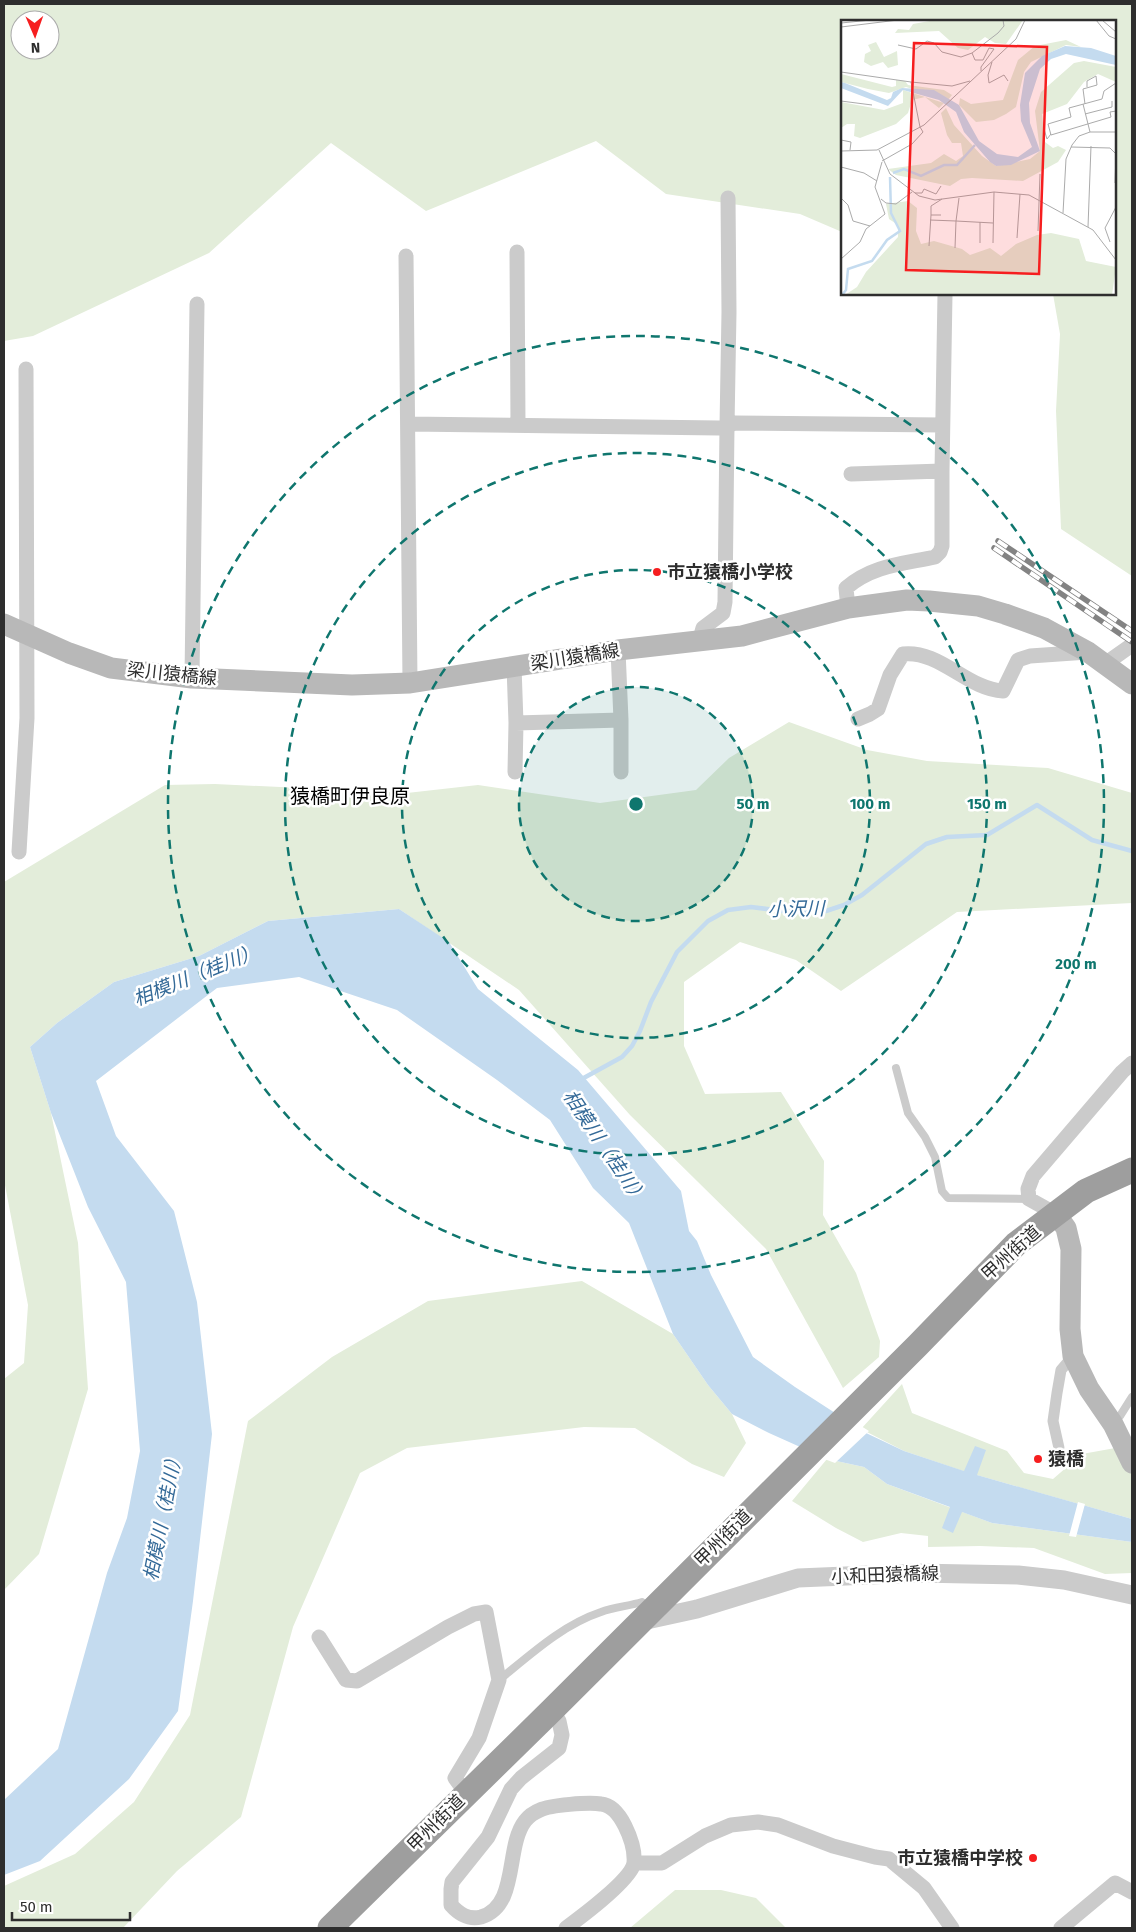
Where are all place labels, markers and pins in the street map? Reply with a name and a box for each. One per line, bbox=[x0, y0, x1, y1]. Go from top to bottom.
place label: 市立猿橋小学校 bbox=[667, 561, 793, 583]
marker: 市立猿橋小学校 bbox=[651, 566, 663, 578]
centre of rings bbox=[627, 795, 645, 813]
place label: 猿橋 bbox=[1048, 1448, 1084, 1470]
marker: 猿橋 bbox=[1032, 1453, 1044, 1465]
place label: 市立猿橋中学校 bbox=[897, 1847, 1023, 1869]
marker: 市立猿橋中学校 bbox=[1027, 1852, 1039, 1864]

